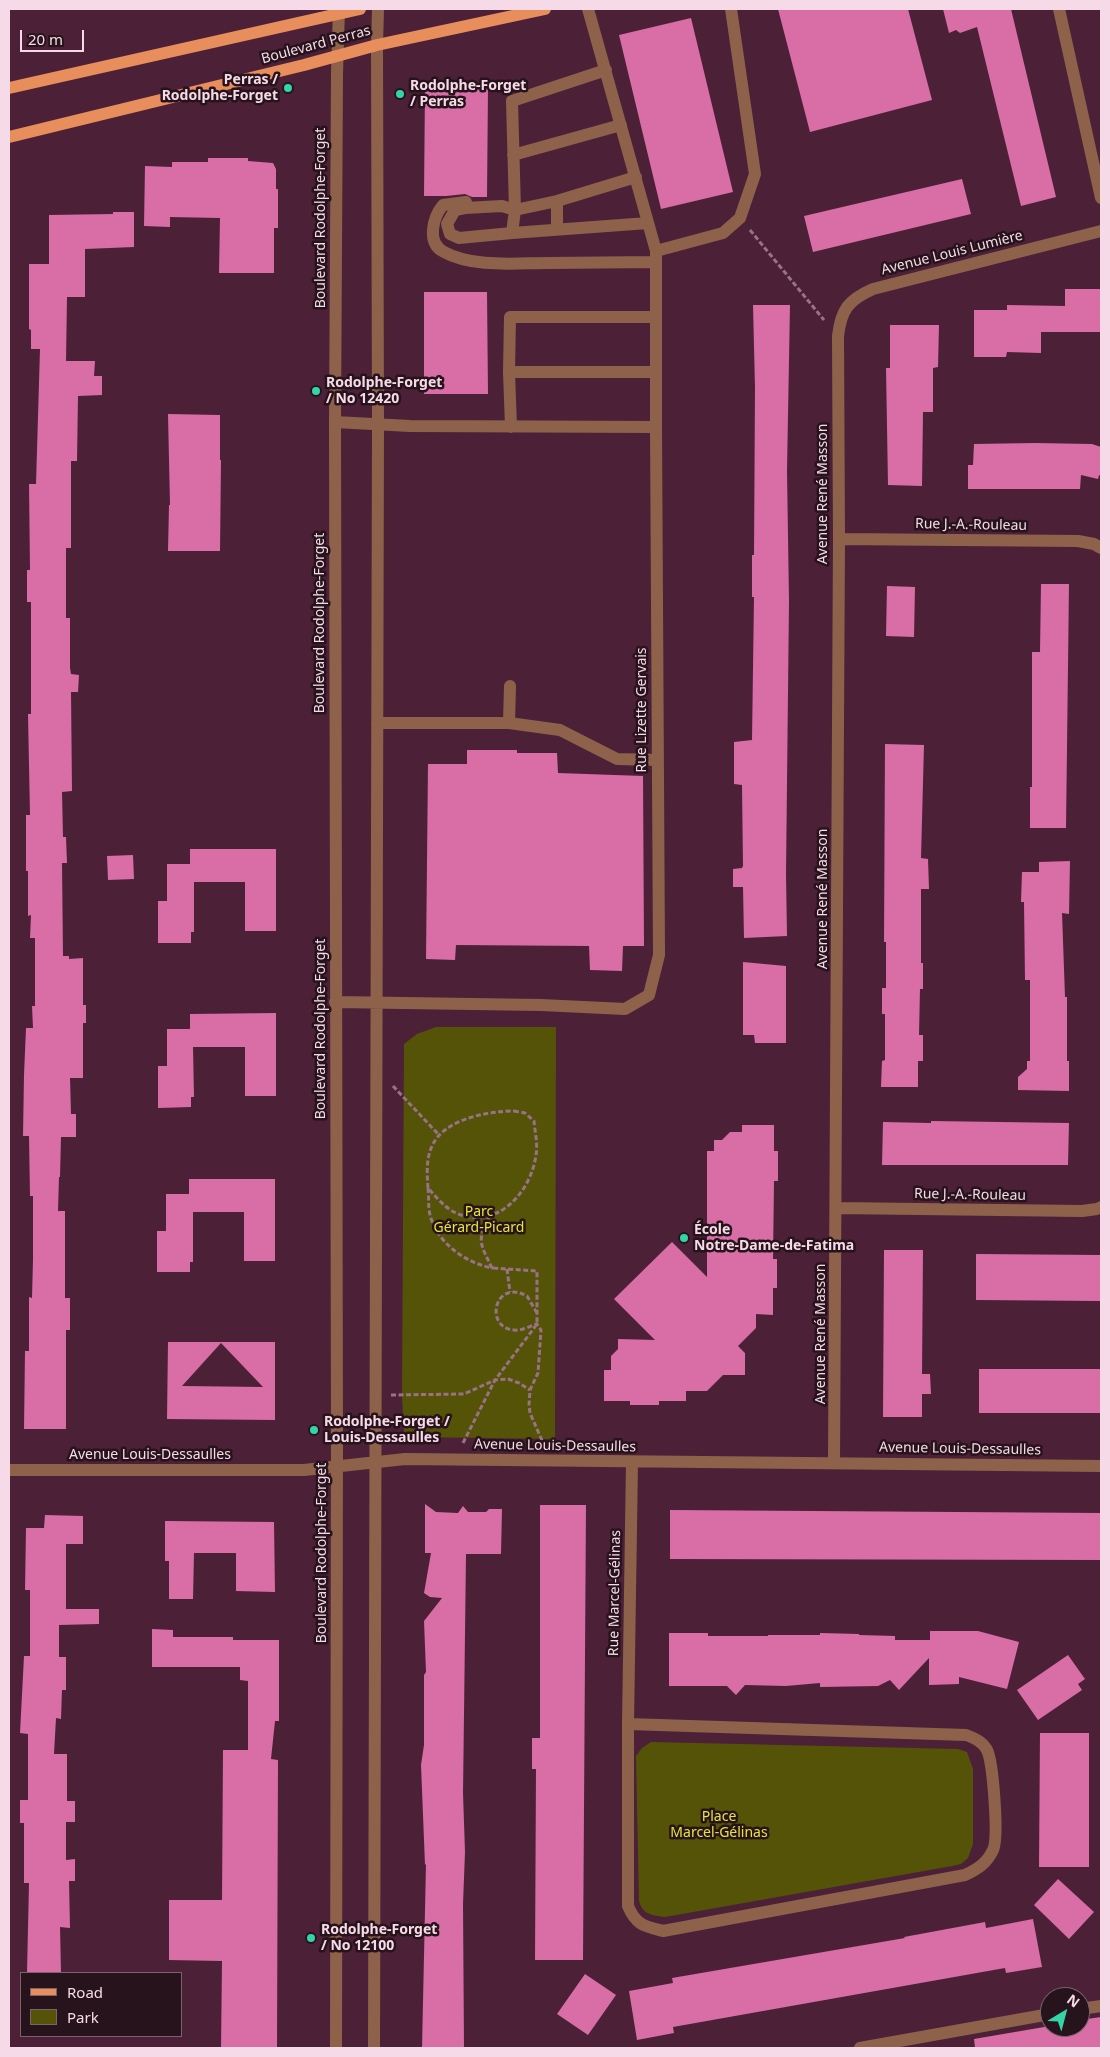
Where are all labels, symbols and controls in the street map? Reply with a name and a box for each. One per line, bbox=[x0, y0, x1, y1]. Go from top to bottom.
scale bar bbox=[22, 20, 86, 52]
street label: Boulevard Perras bbox=[260, 22, 372, 68]
text: 20 m bbox=[28, 29, 63, 49]
place label: Perras / Rodolphe-Forget bbox=[162, 72, 278, 104]
place label: Rodolphe-Forget / Perras bbox=[410, 78, 526, 110]
marker: Perras / Rodolphe-Forget bbox=[282, 82, 294, 94]
marker: Rodolphe-Forget / Perras bbox=[394, 88, 406, 100]
street label: Boulevard Rodolphe-Forget bbox=[313, 128, 329, 308]
street label: Avenue Louis Lumière bbox=[880, 227, 1024, 279]
place label: Rodolphe-Forget / No 12420 bbox=[326, 375, 442, 408]
marker: Rodolphe-Forget / No 12420 bbox=[310, 385, 322, 397]
street label: Avenue René Masson bbox=[815, 424, 831, 564]
street label: Rue J.-A.-Rouleau bbox=[915, 516, 1027, 534]
street label: Boulevard Rodolphe-Forget bbox=[312, 533, 328, 713]
street label: Rue Lizette Gervais bbox=[634, 647, 650, 773]
street label: Avenue René Masson bbox=[815, 829, 831, 969]
street label: Boulevard Rodolphe-Forget bbox=[313, 939, 329, 1119]
street label: Rue J.-A.-Rouleau bbox=[914, 1186, 1026, 1204]
park label: Parc Gérard-Picard bbox=[434, 1204, 524, 1236]
place label: École Notre-Dame-de-Fatima bbox=[694, 1222, 854, 1254]
marker: École Notre-Dame-de-Fatima bbox=[678, 1232, 690, 1244]
street label: Avenue René Masson bbox=[813, 1264, 829, 1404]
place label: Rodolphe-Forget / Louis-Dessaulles bbox=[324, 1414, 450, 1446]
marker: Rodolphe-Forget / Louis-Dessaulles bbox=[308, 1424, 320, 1436]
street label: Avenue Louis-Dessaulles bbox=[474, 1436, 636, 1456]
street label: Avenue Louis-Dessaulles bbox=[879, 1439, 1041, 1459]
street label: Avenue Louis-Dessaulles bbox=[69, 1447, 231, 1463]
street label: Boulevard Rodolphe-Forget bbox=[314, 1463, 330, 1643]
street label: Rue Marcel-Gélinas bbox=[605, 1530, 625, 1656]
park label: Place Marcel-Gélinas bbox=[670, 1809, 768, 1841]
place label: Rodolphe-Forget / No 12100 bbox=[321, 1922, 437, 1954]
marker: Rodolphe-Forget / No 12100 bbox=[305, 1932, 317, 1944]
legend bbox=[20, 1972, 182, 2037]
text: Road bbox=[67, 1982, 103, 2002]
north arrow bbox=[1040, 1987, 1090, 2037]
text: N bbox=[1063, 1989, 1084, 2011]
text: Park bbox=[67, 2007, 99, 2027]

